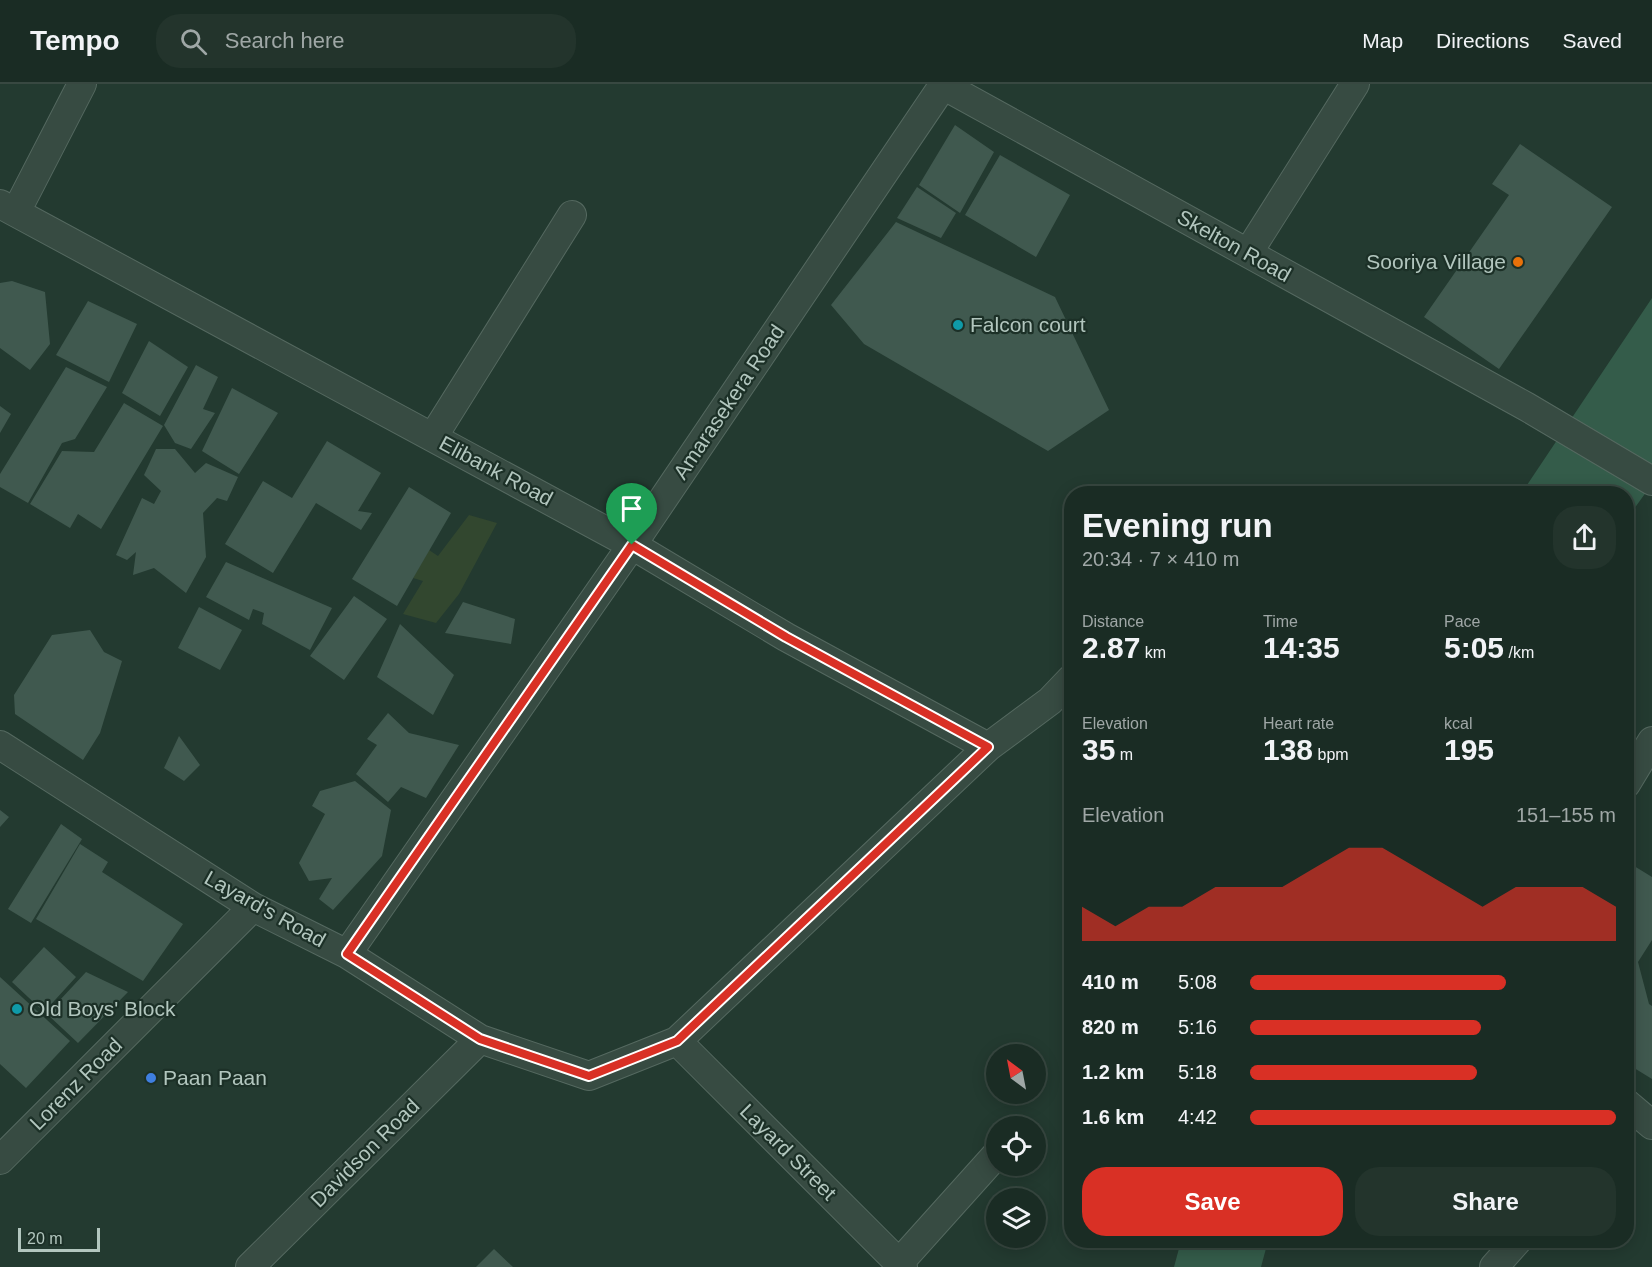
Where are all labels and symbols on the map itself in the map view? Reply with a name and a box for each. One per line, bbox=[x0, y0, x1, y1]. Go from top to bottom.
street label: Skelton Road bbox=[1174, 205, 1295, 286]
place label: Sooriya Village bbox=[1366, 250, 1506, 273]
marker: Sooriya Village bbox=[1511, 255, 1525, 269]
place label: Falcon court bbox=[970, 313, 1086, 336]
marker: Falcon court bbox=[951, 318, 965, 332]
street label: Amarasekera Road bbox=[668, 320, 789, 483]
street label: Elibank Road bbox=[436, 431, 557, 510]
pin bbox=[606, 483, 657, 545]
street label: Layard's Road bbox=[201, 866, 330, 951]
place label: Old Boys' Block bbox=[29, 997, 176, 1020]
marker: Old Boys' Block bbox=[10, 1002, 24, 1016]
street label: Lorenz Road bbox=[25, 1033, 126, 1134]
north arrow bbox=[986, 1044, 1046, 1104]
place label: Paan Paan bbox=[163, 1066, 267, 1089]
marker: Paan Paan bbox=[144, 1071, 158, 1085]
street label: Davidson Road bbox=[306, 1094, 424, 1212]
street label: Layard Street bbox=[736, 1099, 841, 1204]
scale bar bbox=[18, 1225, 100, 1252]

